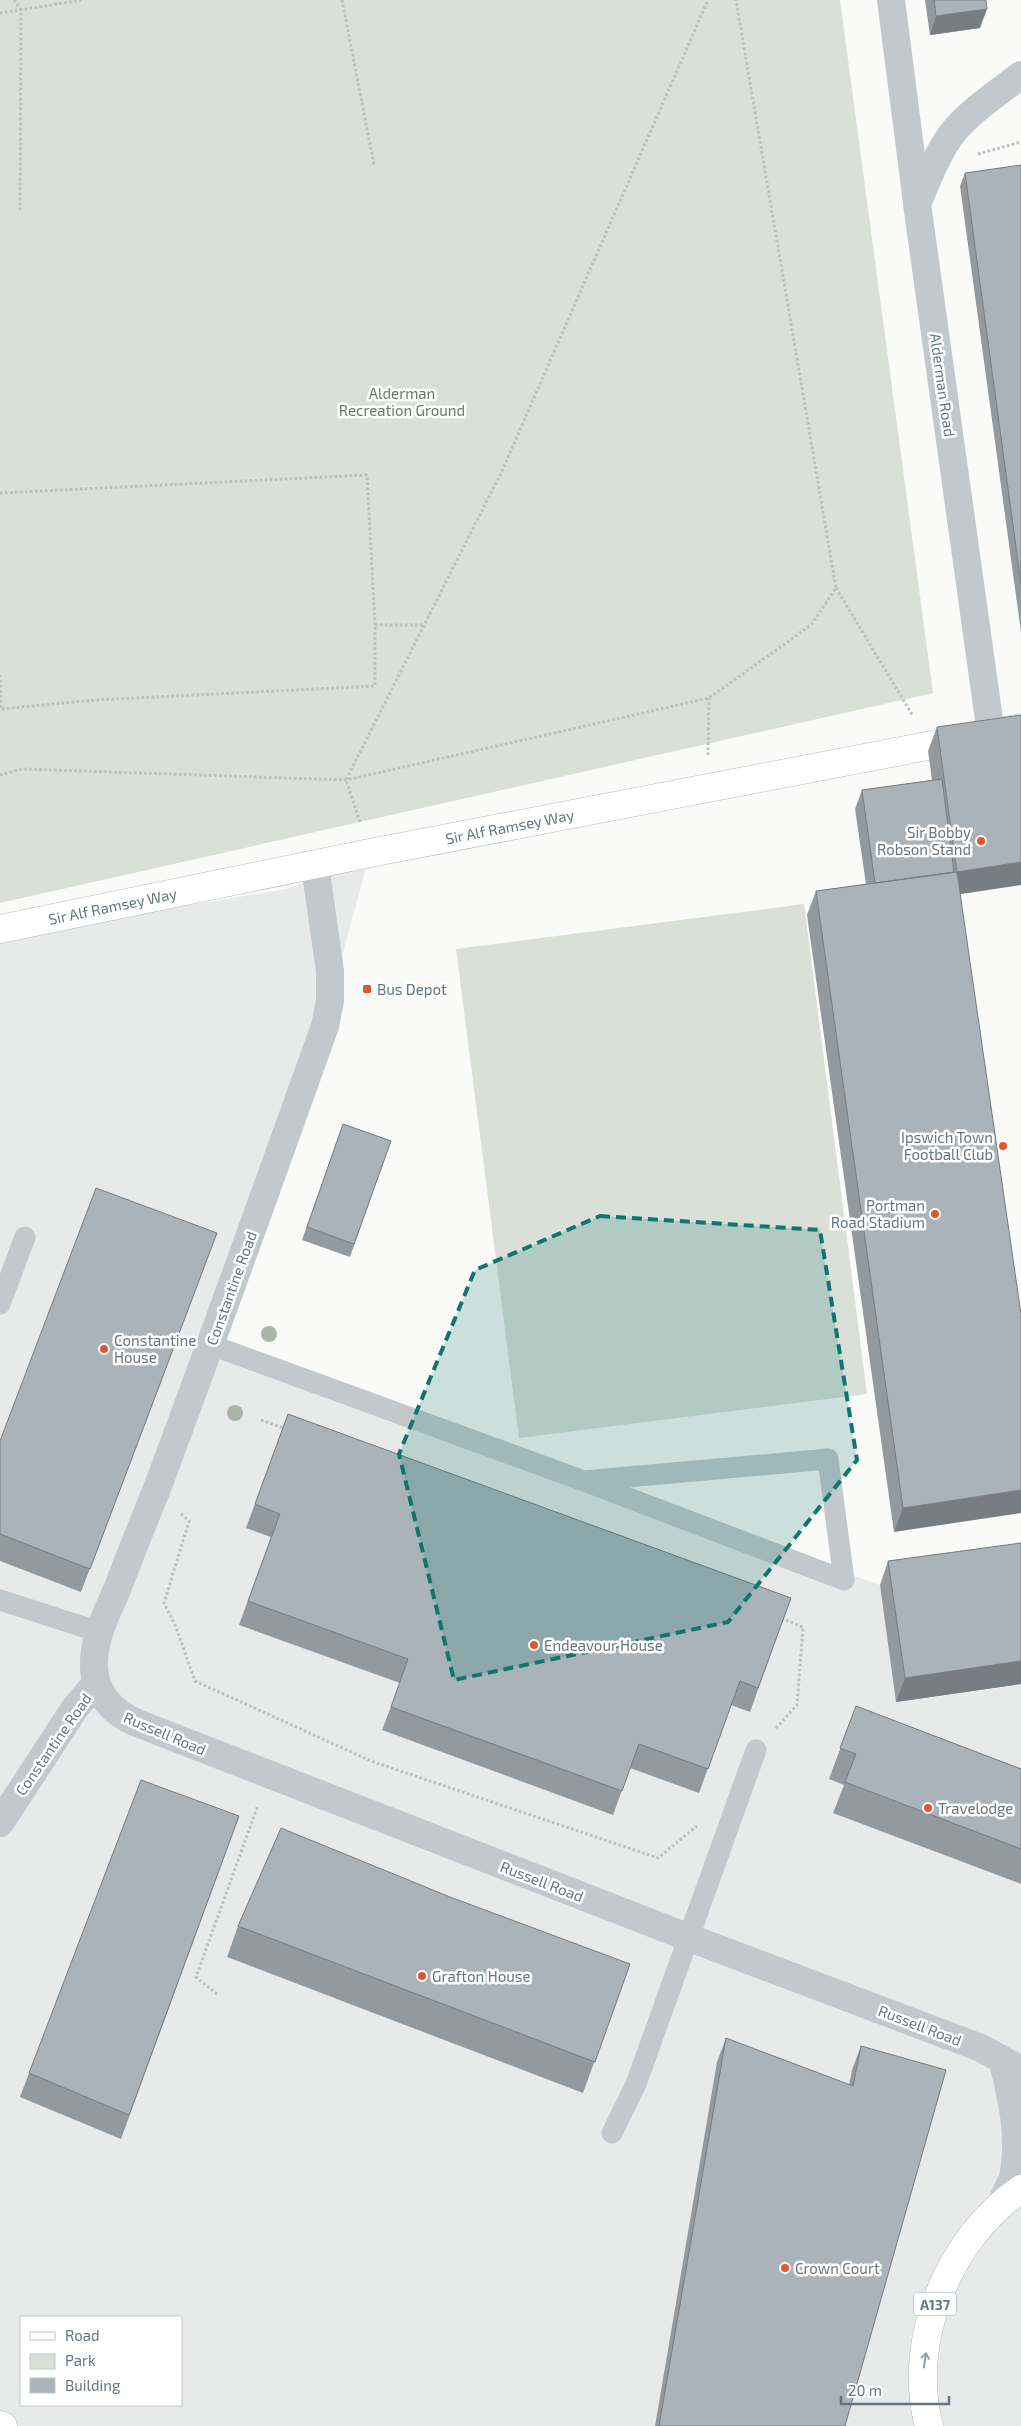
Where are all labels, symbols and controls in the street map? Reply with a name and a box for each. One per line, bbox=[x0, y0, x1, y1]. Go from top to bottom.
street label: Alderman Road bbox=[927, 332, 959, 438]
park label: Alderman Recreation Ground bbox=[339, 384, 465, 419]
street label: Sir Alf Ramsey Way bbox=[444, 805, 576, 847]
place label: Sir Bobby Robson Stand bbox=[877, 823, 971, 858]
marker: Sir Bobby Robson Stand bbox=[975, 835, 987, 847]
street label: Sir Alf Ramsey Way bbox=[47, 884, 179, 928]
place label: Bus Depot bbox=[377, 980, 447, 998]
marker: Bus Depot bbox=[361, 983, 373, 995]
place label: Ipswich Town Football Club bbox=[901, 1128, 993, 1163]
marker: Ipswich Town Football Club bbox=[997, 1140, 1009, 1152]
place label: Portman Road Stadium bbox=[831, 1196, 925, 1231]
marker: Portman Road Stadium bbox=[929, 1208, 941, 1220]
street label: Constantine Road bbox=[202, 1228, 260, 1348]
place label: Constantine House bbox=[114, 1331, 196, 1366]
marker: Constantine House bbox=[98, 1343, 110, 1355]
place label: Endeavour House bbox=[544, 1636, 663, 1654]
marker: Endeavour House bbox=[528, 1639, 540, 1651]
street label: Constantine Road bbox=[11, 1690, 95, 1798]
street label: Russell Road bbox=[121, 1708, 209, 1758]
place label: Travelodge bbox=[938, 1799, 1013, 1817]
marker: Travelodge bbox=[922, 1802, 934, 1814]
street label: Russell Road bbox=[498, 1857, 586, 1905]
place label: Grafton House bbox=[432, 1967, 530, 1985]
marker: Grafton House bbox=[416, 1970, 428, 1982]
street label: Russell Road bbox=[876, 2001, 964, 2049]
place label: Crown Court bbox=[795, 2259, 880, 2277]
marker: Crown Court bbox=[779, 2262, 791, 2274]
road number: A137 bbox=[914, 2292, 956, 2316]
legend bbox=[20, 2316, 182, 2406]
text: Road bbox=[65, 2326, 100, 2344]
text: Park bbox=[65, 2351, 96, 2369]
one-way arrow bbox=[920, 2353, 930, 2369]
scale bar bbox=[841, 2374, 948, 2406]
text: Building bbox=[65, 2376, 121, 2394]
text: 20 m bbox=[848, 2381, 882, 2399]

